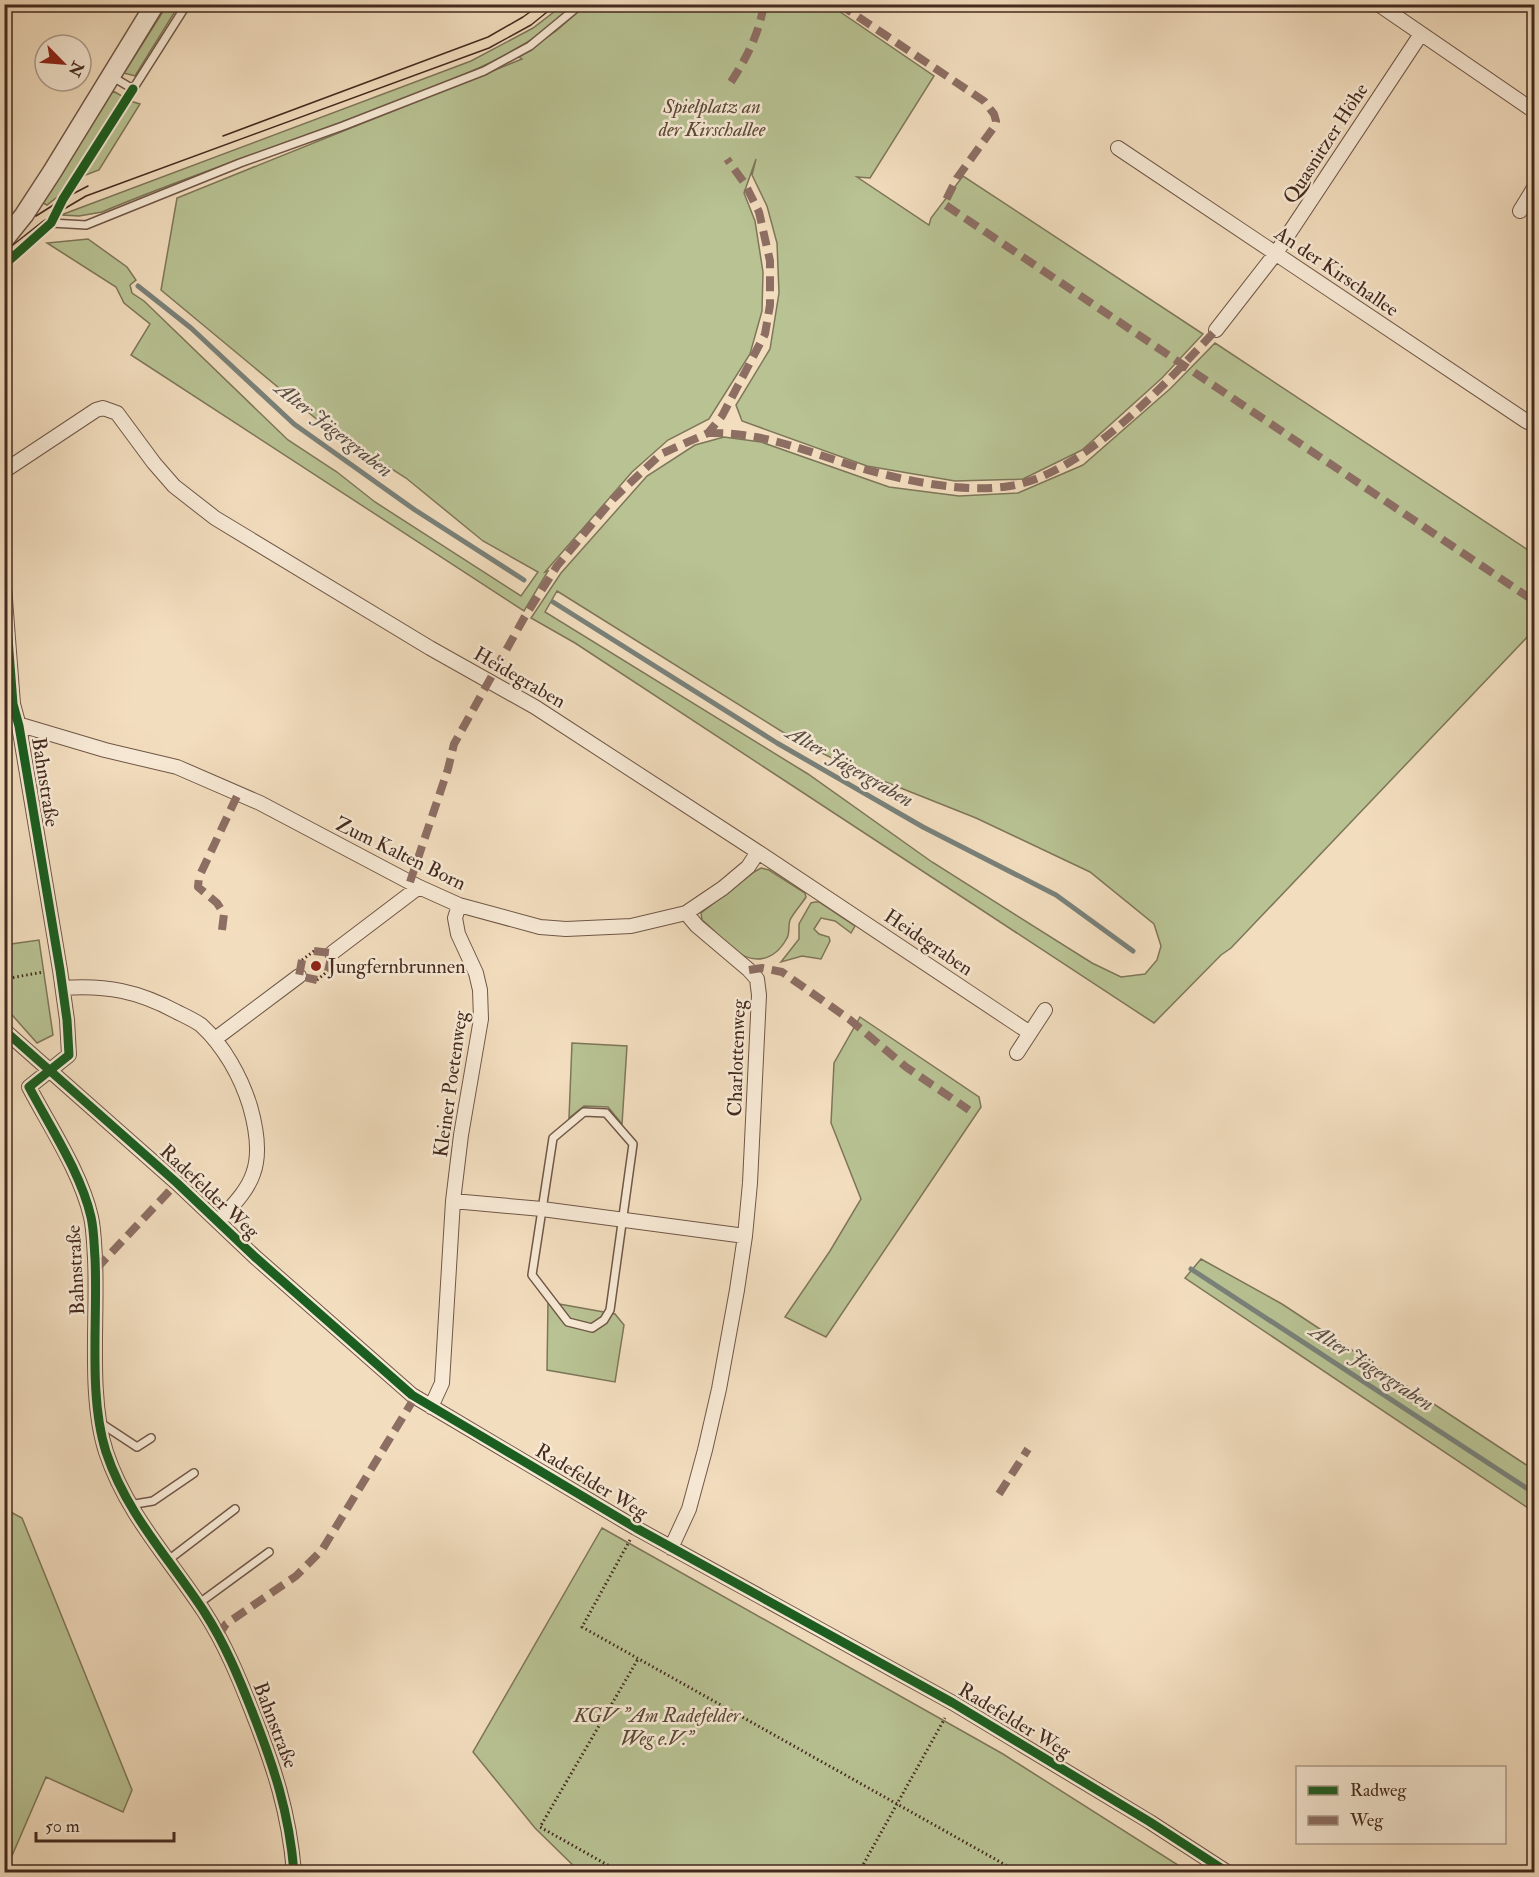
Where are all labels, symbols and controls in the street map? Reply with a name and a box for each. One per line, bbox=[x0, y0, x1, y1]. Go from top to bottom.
north arrow bbox=[33, 33, 93, 93]
text: N bbox=[63, 57, 88, 80]
street label: Quasnitzer Höhe bbox=[1277, 78, 1374, 208]
park label: Spielplatz an der Kirschallee bbox=[658, 94, 766, 142]
street label: An der Kirschallee bbox=[1269, 220, 1404, 322]
water label: Alter Jägergraben bbox=[268, 374, 398, 484]
street label: Heidegraben bbox=[469, 641, 570, 714]
water label: Alter Jägergraben bbox=[780, 718, 918, 814]
street label: Bahnstraße bbox=[26, 736, 65, 829]
street label: Zum Kalten Born bbox=[331, 811, 470, 896]
street label: Heidegraben bbox=[879, 904, 978, 981]
place label: Jungfernbrunnen bbox=[327, 954, 466, 979]
marker: Jungfernbrunnen bbox=[309, 959, 323, 973]
street label: Charlottenweg bbox=[722, 998, 751, 1117]
street label: Kleiner Poetenweg bbox=[428, 1008, 473, 1159]
street label: Radefelder Weg bbox=[155, 1139, 266, 1245]
street label: Bahnstraße bbox=[61, 1224, 90, 1316]
water label: Alter Jägergraben bbox=[1303, 1316, 1439, 1417]
street label: Radefelder Weg bbox=[531, 1438, 654, 1525]
street label: Radefelder Weg bbox=[954, 1677, 1077, 1764]
street label: Bahnstraße bbox=[248, 1679, 303, 1772]
park label: KGV "Am Radefelder Weg e.V." bbox=[573, 1703, 742, 1751]
legend bbox=[1296, 1766, 1506, 1844]
text: Radweg bbox=[1350, 1779, 1408, 1802]
scale bar bbox=[36, 1805, 174, 1843]
text: Weg bbox=[1349, 1809, 1384, 1832]
text: 50 m bbox=[45, 1815, 80, 1838]

